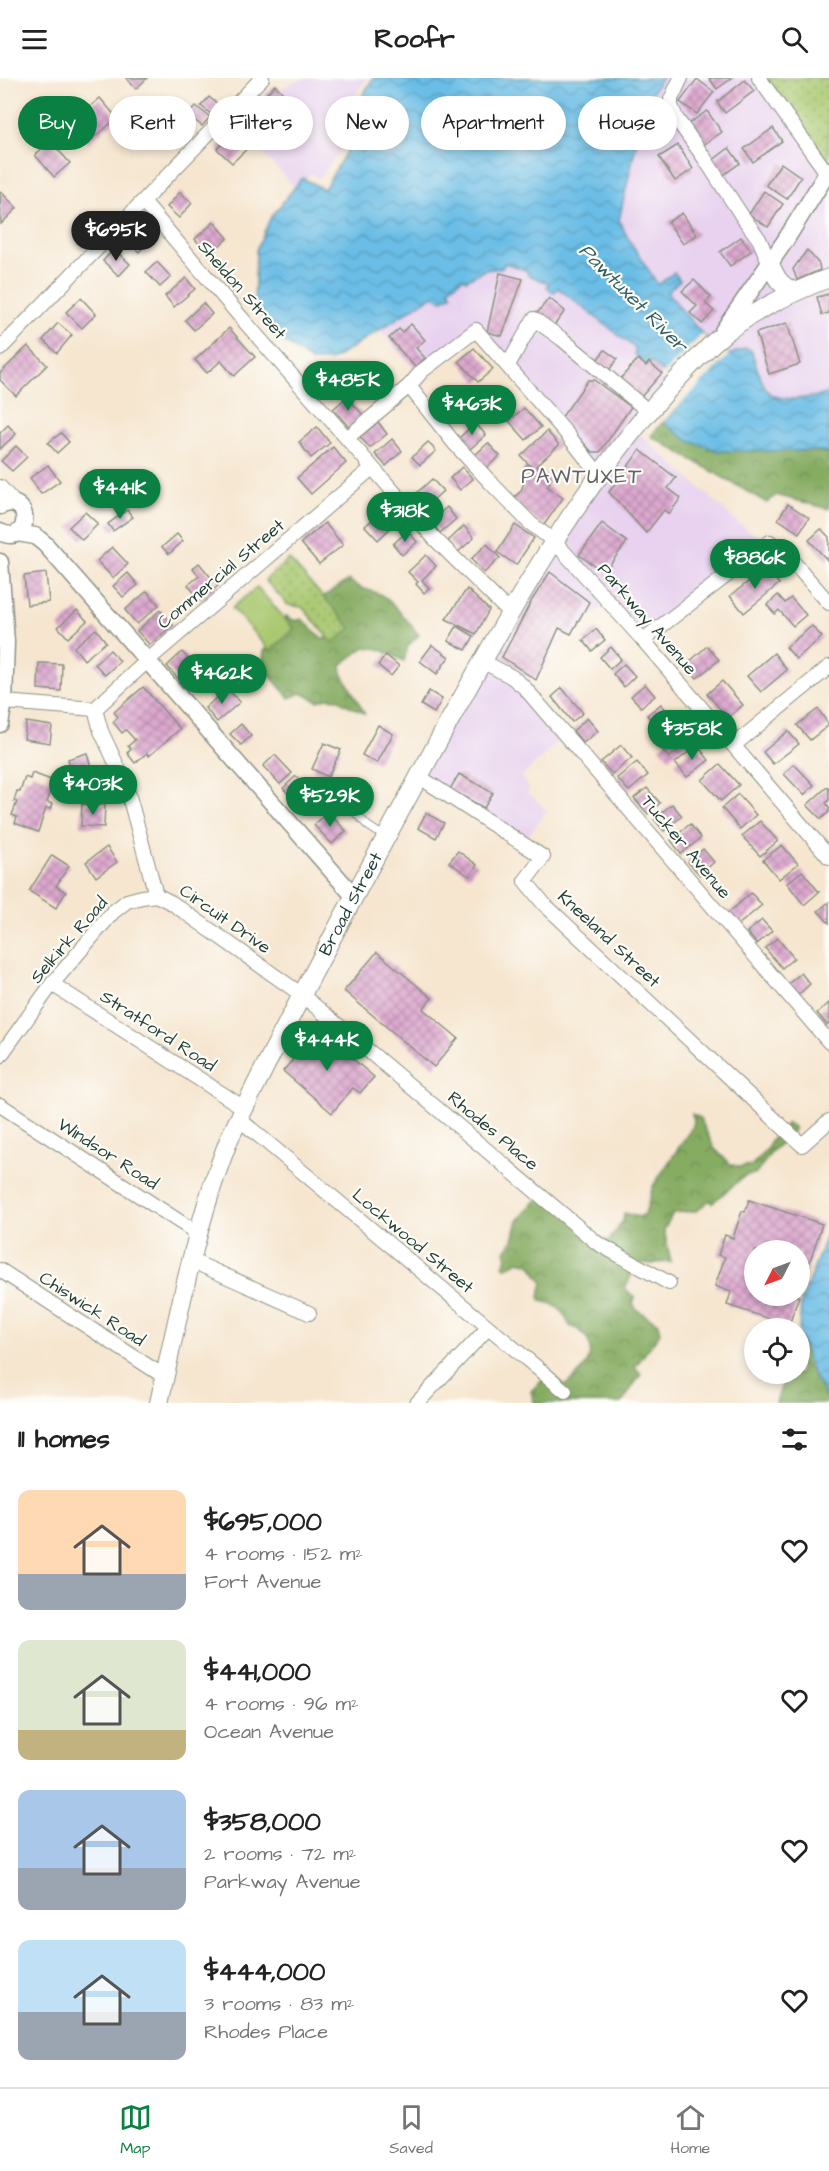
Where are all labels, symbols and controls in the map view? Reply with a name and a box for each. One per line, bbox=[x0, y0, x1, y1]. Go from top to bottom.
text: Roofr bbox=[374, 20, 455, 58]
icon: menu bbox=[18, 23, 51, 56]
icon: search bbox=[778, 23, 811, 56]
chip: Buy bbox=[18, 96, 97, 150]
chip: Rent bbox=[109, 96, 196, 150]
chip: Filters bbox=[208, 96, 313, 150]
chip: New bbox=[325, 96, 409, 150]
chip: Apartment bbox=[421, 96, 566, 150]
chip: House bbox=[578, 96, 677, 150]
pin: $695K bbox=[74, 211, 158, 262]
text: $695K bbox=[85, 216, 147, 244]
street label: Sheldon Street bbox=[192, 235, 293, 346]
water label: Pawtuxet River bbox=[572, 237, 695, 360]
pin: $485K bbox=[306, 361, 390, 412]
text: $485K bbox=[316, 366, 380, 394]
pin: $463K bbox=[430, 385, 514, 436]
text: $463K bbox=[442, 390, 502, 418]
district label: PAWTUXET bbox=[521, 462, 643, 491]
pin: $441K bbox=[78, 469, 162, 520]
text: $441K bbox=[93, 474, 147, 502]
pin: $318K bbox=[363, 492, 447, 543]
text: $318K bbox=[381, 497, 429, 525]
street label: Commercial Street bbox=[152, 513, 291, 635]
pin: $886K bbox=[713, 539, 797, 590]
text: $886K bbox=[724, 544, 786, 572]
street label: Parkway Avenue bbox=[591, 558, 703, 681]
pin: $462K bbox=[180, 654, 264, 705]
text: $462K bbox=[192, 659, 252, 687]
pin: $358K bbox=[650, 710, 734, 761]
text: $358K bbox=[662, 715, 722, 743]
pin: $403K bbox=[51, 765, 135, 816]
text: $403K bbox=[63, 770, 123, 798]
pin: $529K bbox=[288, 777, 372, 828]
text: $529K bbox=[300, 782, 360, 810]
street label: Tucker Avenue bbox=[635, 790, 737, 904]
street label: Broad Street bbox=[312, 847, 388, 960]
street label: Circuit Drive bbox=[174, 878, 276, 960]
street label: Kneeland Street bbox=[552, 885, 666, 994]
street label: Selkirk Road bbox=[24, 891, 114, 989]
street label: Stratford Road bbox=[95, 984, 221, 1078]
pin: $444K bbox=[285, 1021, 369, 1072]
text: $444K bbox=[295, 1026, 359, 1054]
street label: Rhodes Place bbox=[442, 1086, 544, 1177]
street label: Windsor Road bbox=[53, 1112, 163, 1196]
street label: Lockwood Street bbox=[347, 1183, 480, 1300]
north arrow bbox=[744, 1240, 810, 1306]
map controls bbox=[744, 1240, 810, 1384]
street label: Chiswick Road bbox=[34, 1265, 150, 1353]
button: locate bbox=[744, 1318, 810, 1384]
text: 11 homes bbox=[18, 1421, 110, 1457]
icon: filters bbox=[778, 1423, 811, 1456]
text: $695,000 bbox=[204, 1504, 322, 1540]
icon: home bbox=[66, 1514, 138, 1586]
icon: heart bbox=[778, 1534, 811, 1567]
text: 4 rooms · 152 m² bbox=[204, 1540, 363, 1568]
text: Fort Avenue bbox=[204, 1568, 321, 1596]
text: $441,000 bbox=[204, 1654, 311, 1690]
icon: home bbox=[66, 1664, 138, 1736]
icon: heart bbox=[778, 1684, 811, 1717]
text: 4 rooms · 96 m² bbox=[204, 1690, 359, 1718]
text: Ocean Avenue bbox=[204, 1718, 334, 1746]
text: $358,000 bbox=[204, 1804, 321, 1840]
icon: home bbox=[66, 1814, 138, 1886]
icon: heart bbox=[778, 1834, 811, 1867]
text: 2 rooms · 72 m² bbox=[204, 1840, 356, 1868]
text: Parkway Avenue bbox=[204, 1868, 361, 1896]
text: $444,000 bbox=[204, 1954, 325, 1990]
icon: home bbox=[66, 1964, 138, 2036]
icon: heart bbox=[778, 1984, 811, 2017]
text: 3 rooms · 83 m² bbox=[204, 1990, 354, 2018]
text: Rhodes Place bbox=[204, 2018, 328, 2046]
tab: Map bbox=[119, 2101, 152, 2159]
tab: Saved bbox=[389, 2101, 433, 2159]
tab: Home bbox=[670, 2101, 710, 2159]

